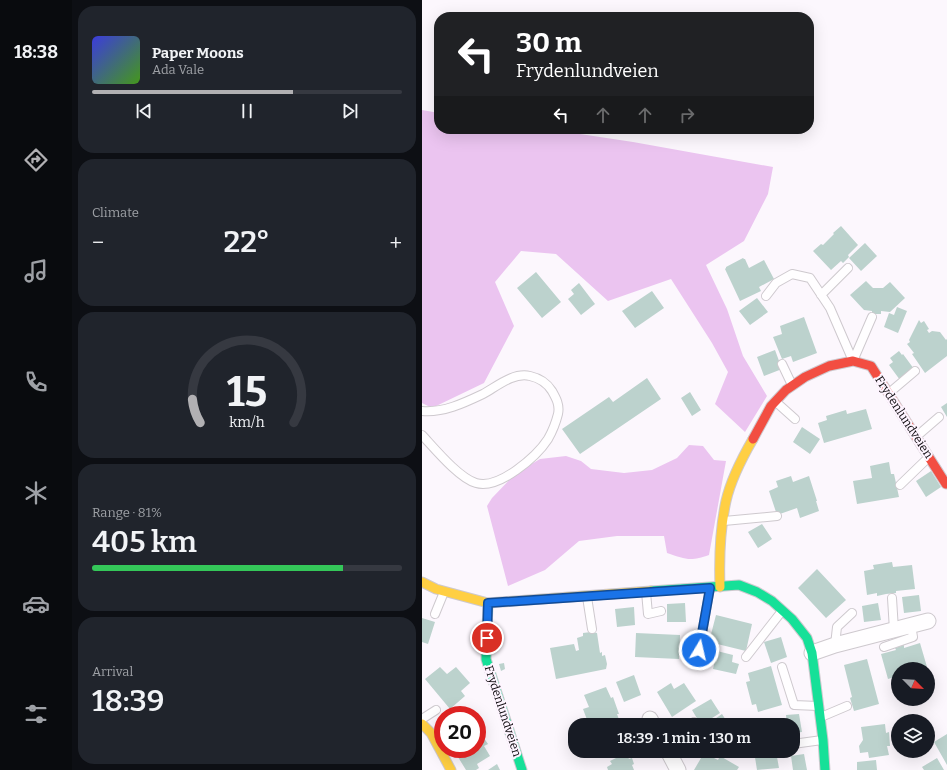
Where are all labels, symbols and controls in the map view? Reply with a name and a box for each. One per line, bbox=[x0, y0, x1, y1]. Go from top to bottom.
text: 30 m bbox=[516, 26, 582, 59]
icon: left bbox=[450, 28, 502, 80]
text: 18:38 bbox=[14, 41, 58, 63]
text: Paper Moons bbox=[152, 44, 244, 62]
text: Frydenlundveien bbox=[516, 60, 659, 82]
text: Ada Vale bbox=[152, 62, 204, 77]
icon: previous bbox=[133, 100, 155, 122]
icon: pause bbox=[236, 100, 258, 122]
icon: next bbox=[339, 100, 361, 122]
icon: left bbox=[550, 104, 572, 126]
icon: ahead bbox=[592, 104, 614, 126]
icon: ahead bbox=[634, 104, 656, 126]
icon: right bbox=[676, 104, 698, 126]
icon: directions bbox=[22, 146, 50, 174]
text: Climate bbox=[92, 205, 139, 220]
text: 22° bbox=[223, 224, 270, 260]
text: − bbox=[92, 229, 104, 256]
text: + bbox=[389, 229, 402, 256]
icon: music bbox=[22, 257, 50, 285]
text: 15 bbox=[227, 367, 267, 417]
icon: phone bbox=[22, 368, 50, 396]
street label: Frydenlundveien bbox=[872, 373, 936, 461]
text: km/h bbox=[229, 414, 265, 431]
icon: climate bbox=[22, 479, 50, 507]
text: Range · 81% bbox=[92, 505, 162, 520]
text: 405 km bbox=[92, 524, 197, 560]
icon: car bbox=[22, 590, 50, 618]
pin bbox=[470, 621, 504, 655]
icon: arrive bbox=[476, 627, 498, 649]
position arrow bbox=[678, 629, 720, 671]
north arrow bbox=[891, 662, 935, 706]
map controls bbox=[891, 662, 935, 758]
text: Arrival bbox=[92, 664, 133, 679]
street label: Frydenlundveien bbox=[482, 664, 524, 759]
text: 18:39 bbox=[92, 683, 164, 719]
icon: filters bbox=[22, 700, 50, 728]
speed limit sign: 20 bbox=[434, 706, 486, 758]
button: layers bbox=[891, 714, 935, 758]
text: 18:39 · 1 min · 130 m bbox=[617, 729, 751, 747]

